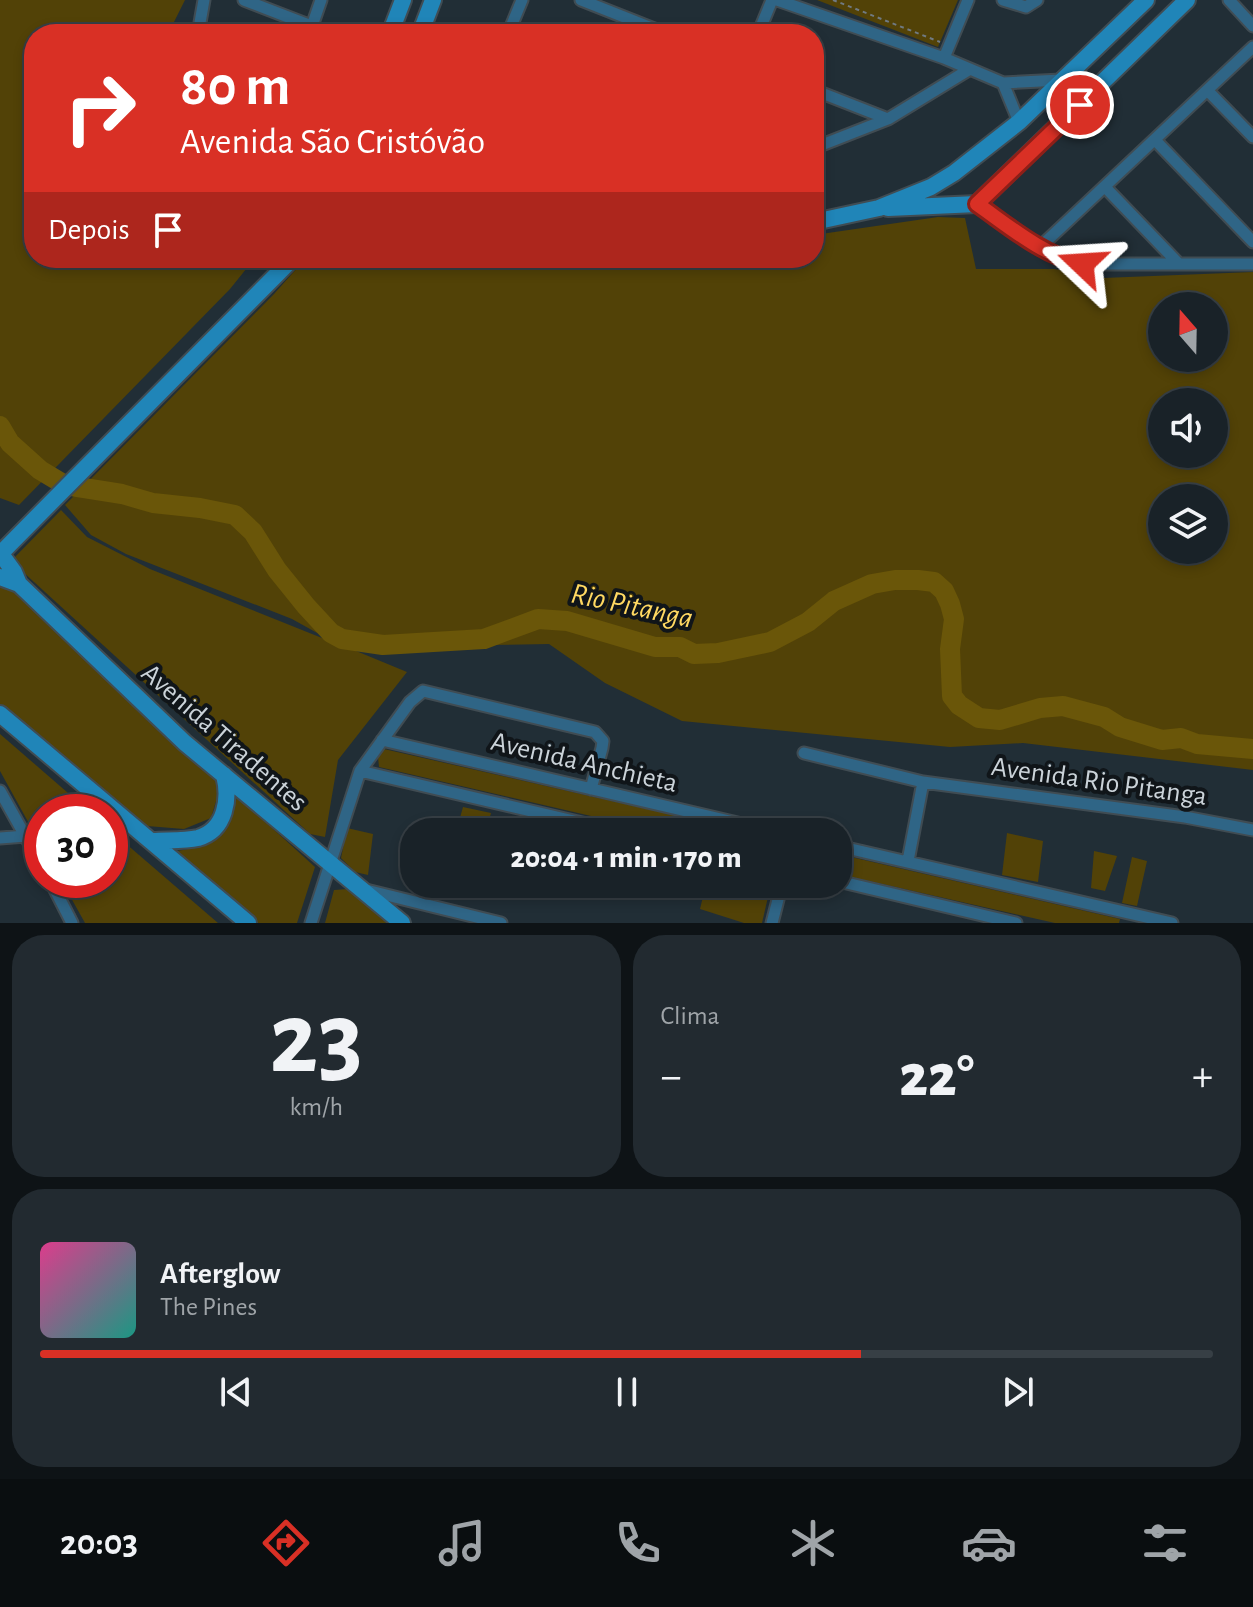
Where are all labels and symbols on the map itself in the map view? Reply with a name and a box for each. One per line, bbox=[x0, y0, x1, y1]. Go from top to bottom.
pin bbox=[1046, 71, 1114, 139]
position arrow bbox=[1040, 222, 1124, 306]
north arrow bbox=[1148, 292, 1228, 372]
water label: Rio Pitanga bbox=[568, 578, 696, 634]
street label: Avenida Tiradentes bbox=[136, 659, 312, 817]
street label: Avenida Anchieta bbox=[488, 728, 680, 798]
street label: Avenida Rio Pitanga bbox=[989, 753, 1209, 811]
speed limit sign: 30 bbox=[24, 794, 128, 898]

